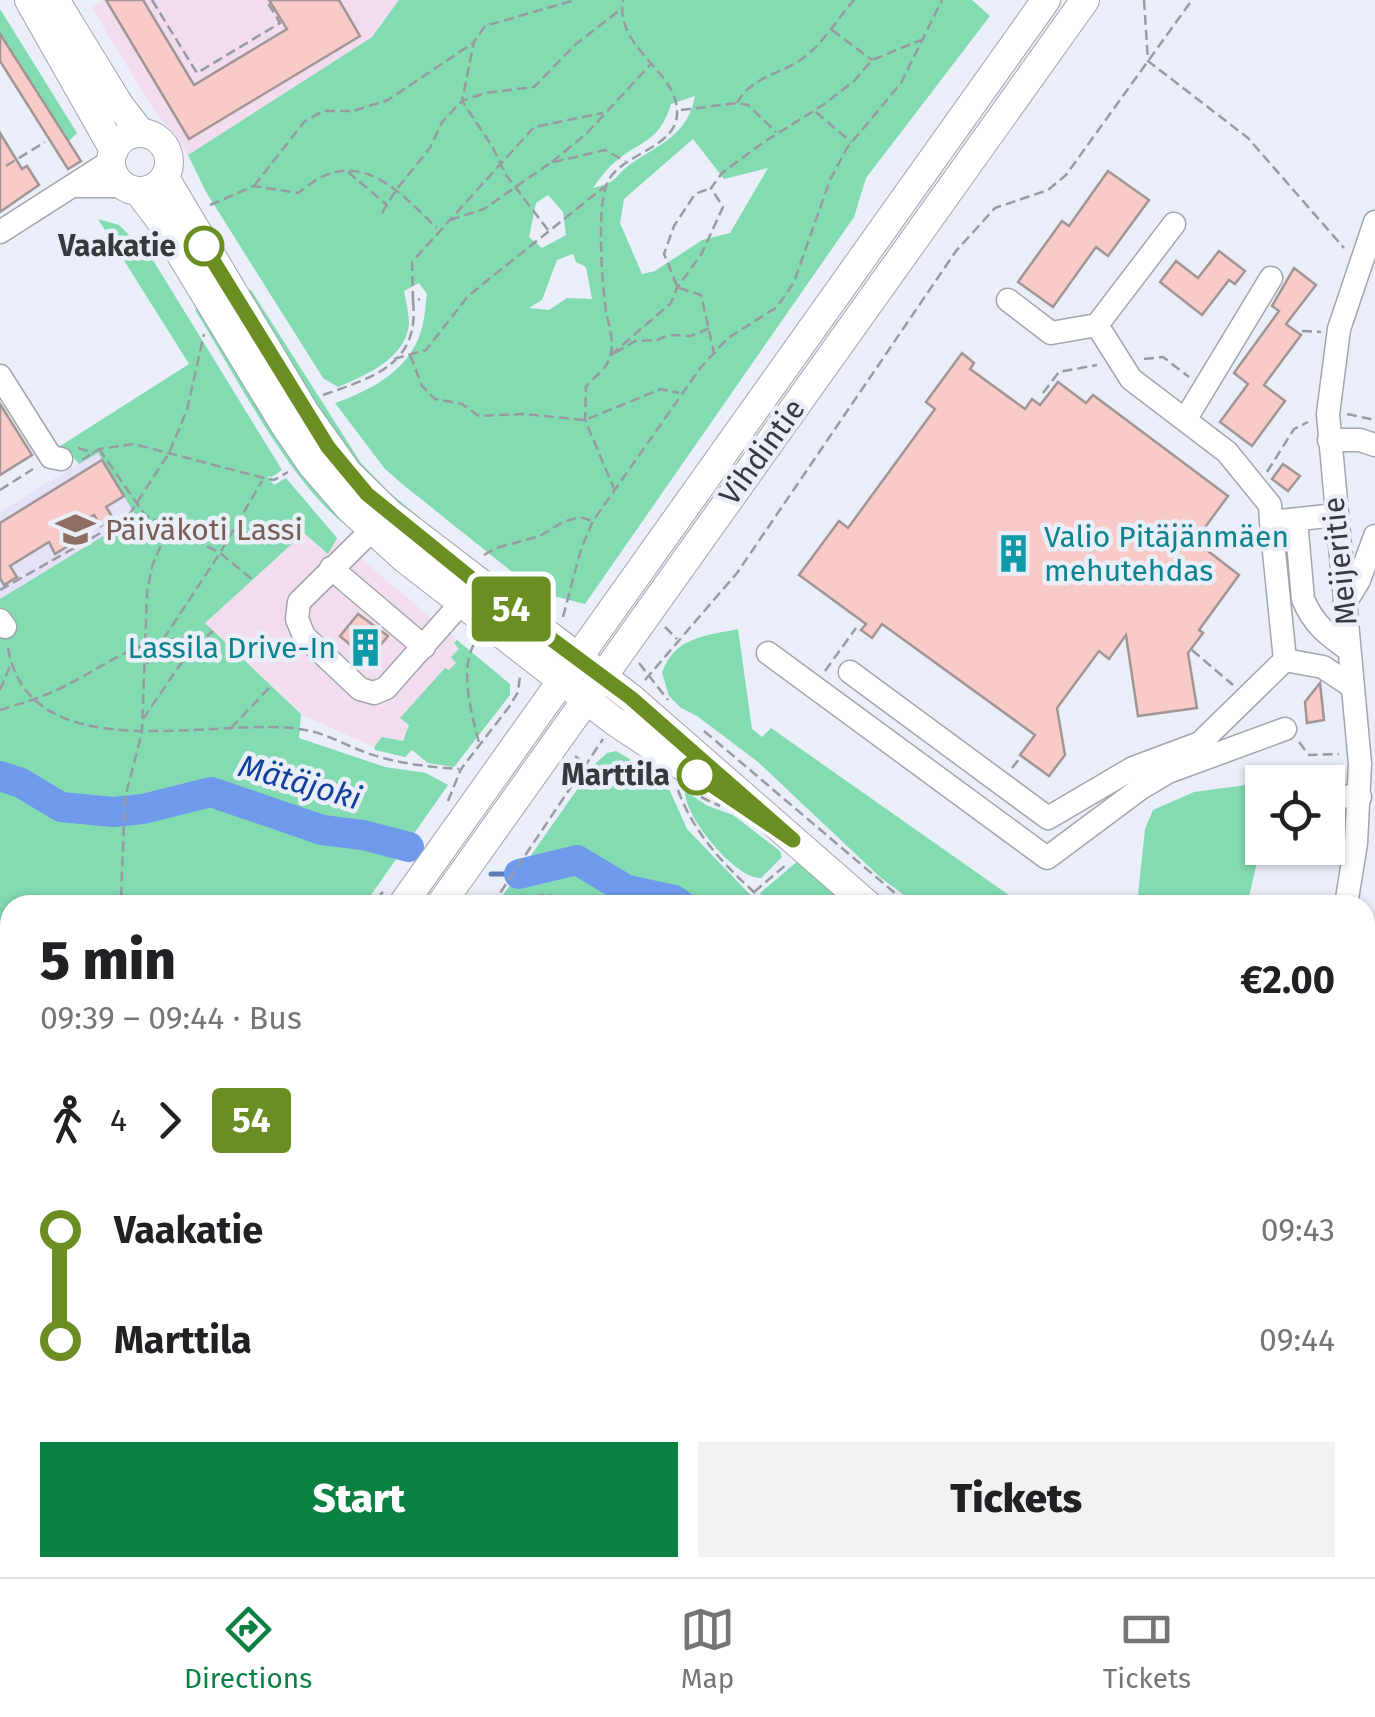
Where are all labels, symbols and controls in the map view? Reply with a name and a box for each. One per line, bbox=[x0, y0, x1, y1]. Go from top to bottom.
marker: Vaakatie bbox=[185, 227, 223, 265]
place label: Vaakatie bbox=[57, 228, 176, 264]
street label: Vihdintie bbox=[711, 392, 813, 512]
street label: Meijeritie bbox=[1315, 495, 1365, 627]
school or university icon: Päiväkoti Lassi bbox=[54, 509, 96, 551]
place label: Päiväkoti Lassi bbox=[105, 512, 303, 548]
place label: Valio Pitäjänmäen mehutehdas bbox=[1044, 519, 1289, 589]
building icon: Valio Pitäjänmäen mehutehdas bbox=[993, 533, 1035, 575]
line badge: 54 bbox=[466, 576, 556, 642]
text: 54 bbox=[492, 588, 530, 630]
building icon: Lassila Drive-In bbox=[345, 627, 387, 669]
place label: Lassila Drive-In bbox=[127, 630, 336, 666]
water label: Mätäjoki bbox=[234, 746, 366, 818]
marker: Marttila bbox=[678, 756, 716, 794]
place label: Marttila bbox=[561, 757, 670, 793]
map controls bbox=[1245, 765, 1345, 865]
button: locate bbox=[1245, 765, 1345, 865]
text: 5 min bbox=[40, 928, 176, 994]
text: €2.00 bbox=[1240, 957, 1335, 1003]
text: 09:39 – 09:44 · Bus bbox=[40, 999, 302, 1037]
icon: walk bbox=[40, 1093, 95, 1148]
icon: forward bbox=[142, 1093, 197, 1148]
text: 54 bbox=[232, 1099, 271, 1141]
text: 4 bbox=[110, 1101, 127, 1139]
text: Vaakatie bbox=[114, 1207, 263, 1253]
text: 09:43 bbox=[1261, 1211, 1335, 1249]
text: Marttila bbox=[114, 1317, 252, 1363]
text: 09:44 bbox=[1259, 1321, 1335, 1359]
button: Start bbox=[40, 1442, 678, 1557]
button: Tickets bbox=[698, 1442, 1335, 1557]
tab: Directions bbox=[184, 1602, 312, 1695]
tab: Map bbox=[680, 1602, 735, 1695]
tab: Tickets bbox=[1103, 1602, 1191, 1695]

